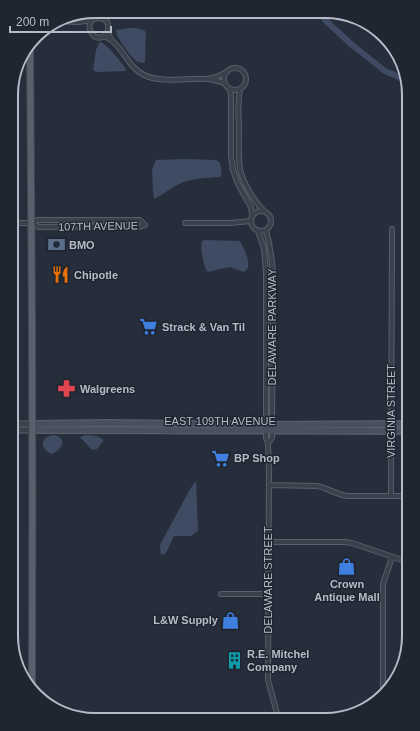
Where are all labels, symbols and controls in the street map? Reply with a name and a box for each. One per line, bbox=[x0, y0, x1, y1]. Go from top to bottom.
scale bar bbox=[10, 8, 111, 34]
text: 200 m bbox=[16, 15, 49, 29]
street label: 107TH AVENUE bbox=[58, 219, 138, 233]
bank icon: BMO bbox=[46, 235, 66, 255]
place label: BMO bbox=[69, 239, 95, 251]
restaurant icon: Chipotle bbox=[51, 265, 71, 285]
street label: DELAWARE PARKWAY bbox=[266, 268, 278, 385]
place label: Chipotle bbox=[74, 269, 118, 281]
supermarket icon: Strack & Van Til bbox=[139, 317, 159, 337]
place label: Strack & Van Til bbox=[162, 321, 245, 333]
street label: VIRGINIA STREET bbox=[385, 364, 397, 458]
pharmacy icon: Walgreens bbox=[57, 379, 77, 399]
place label: Walgreens bbox=[80, 383, 135, 395]
street label: EAST 109TH AVENUE bbox=[164, 415, 276, 427]
supermarket icon: BP Shop bbox=[211, 448, 231, 468]
place label: BP Shop bbox=[234, 452, 280, 464]
street label: DELAWARE STREET bbox=[262, 526, 274, 634]
shop icon: Crown Antique Mall bbox=[337, 556, 357, 576]
place label: Crown Antique Mall bbox=[314, 578, 380, 603]
shop icon: L&W Supply bbox=[221, 610, 241, 630]
place label: L&W Supply bbox=[153, 614, 219, 626]
place label: R.E. Mitchel Company bbox=[247, 648, 309, 673]
building icon: R.E. Mitchel Company bbox=[224, 650, 244, 670]

